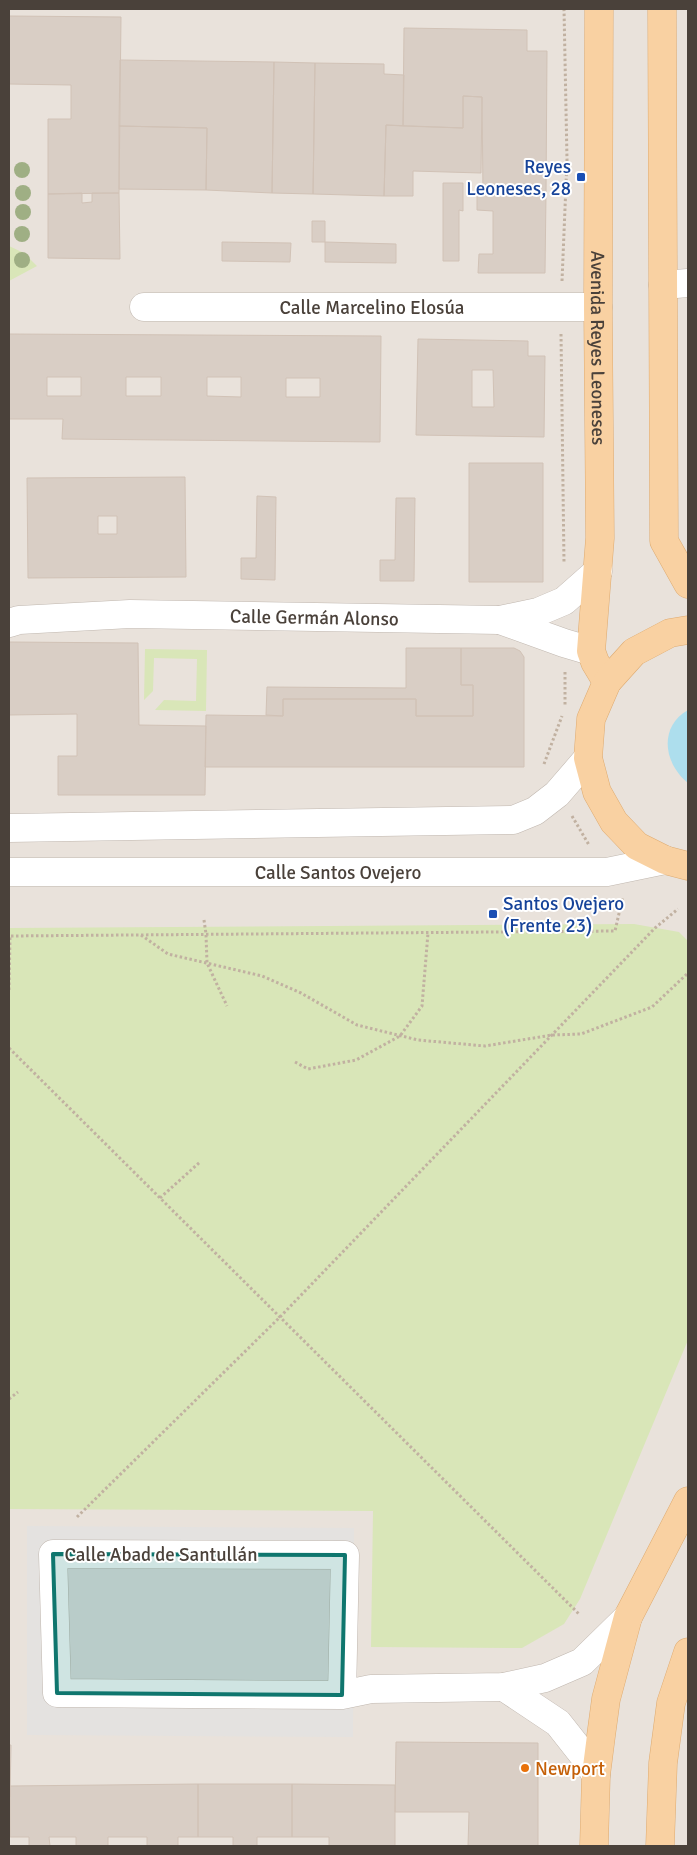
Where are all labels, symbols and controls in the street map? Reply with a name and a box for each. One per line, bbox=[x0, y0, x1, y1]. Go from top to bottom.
place label: Reyes Leoneses, 28 bbox=[466, 155, 571, 201]
marker: Reyes Leoneses, 28 bbox=[575, 171, 587, 183]
street label: Avenida Reyes Leoneses bbox=[585, 251, 610, 445]
street label: Calle Marcelino Elosúa bbox=[280, 296, 464, 320]
street label: Calle Germán Alonso bbox=[230, 605, 399, 631]
street label: Calle Santos Ovejero bbox=[255, 861, 421, 885]
place label: Santos Ovejero (Frente 23) bbox=[503, 892, 624, 938]
marker: Santos Ovejero (Frente 23) bbox=[487, 908, 499, 920]
street label: Calle Abad de Santullán bbox=[64, 1543, 258, 1567]
place label: Newport bbox=[535, 1757, 605, 1781]
marker: Newport bbox=[519, 1762, 531, 1774]

